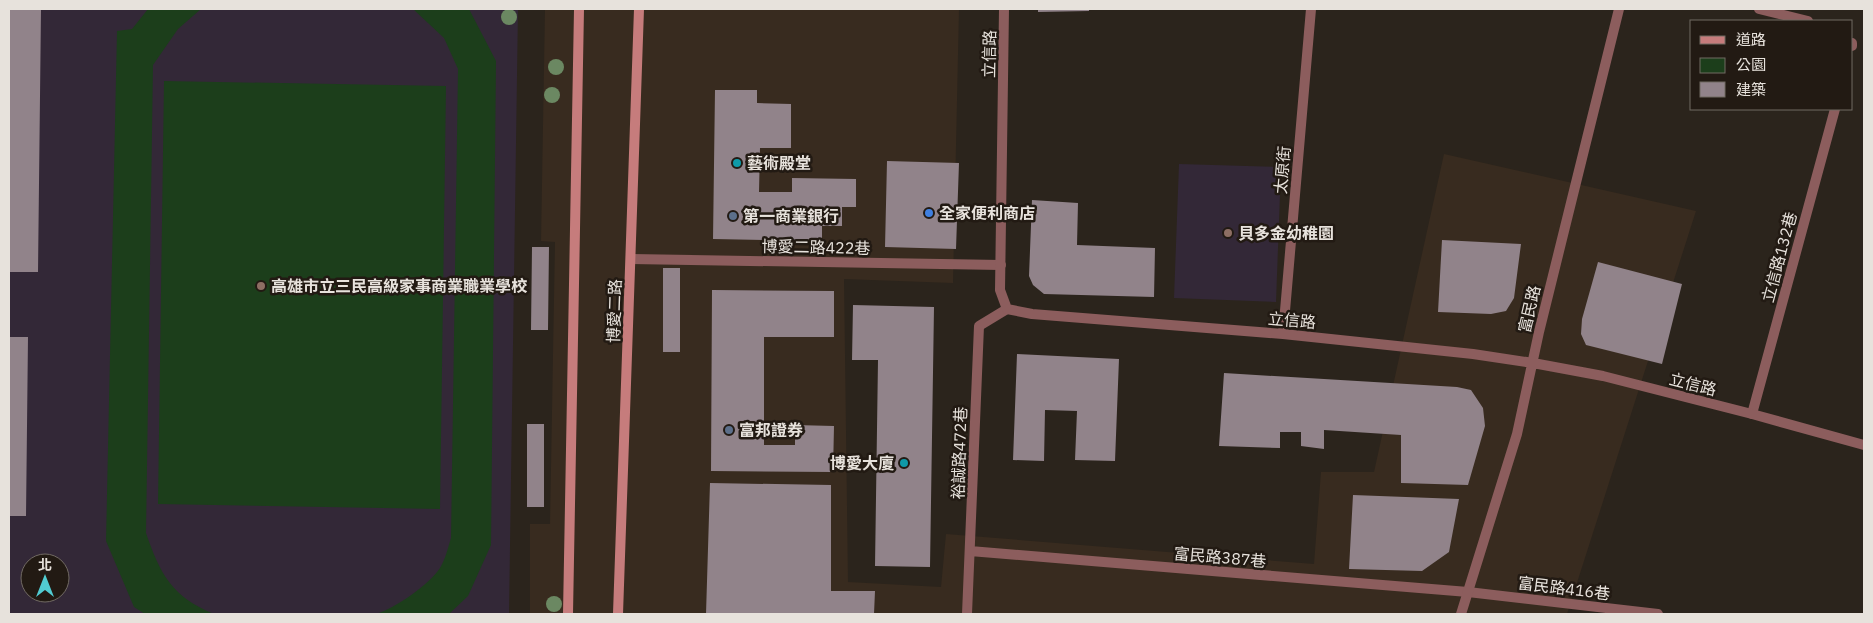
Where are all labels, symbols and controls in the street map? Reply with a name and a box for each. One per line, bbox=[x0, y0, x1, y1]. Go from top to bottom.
legend bbox=[1690, 20, 1853, 110]
street label: 立信路 bbox=[979, 30, 999, 78]
text: 道路 bbox=[1736, 30, 1766, 49]
text: 公園 bbox=[1736, 55, 1766, 74]
text: 建築 bbox=[1736, 80, 1766, 99]
street label: 太原街 bbox=[1270, 145, 1294, 195]
place label: 藝術殿堂 bbox=[747, 153, 811, 173]
marker: 藝術殿堂 bbox=[731, 157, 743, 169]
place label: 全家便利商店 bbox=[939, 203, 1035, 223]
place label: 第一商業銀行 bbox=[743, 206, 839, 226]
marker: 全家便利商店 bbox=[923, 207, 935, 219]
marker: 第一商業銀行 bbox=[727, 210, 739, 222]
street label: 立信路132巷 bbox=[1757, 210, 1801, 304]
place label: 貝多金幼稚園 bbox=[1238, 223, 1334, 243]
marker: 貝多金幼稚園 bbox=[1222, 227, 1234, 239]
street label: 博愛二路422巷 bbox=[761, 236, 871, 258]
place label: 高雄市立三民高級家事商業職業學校 bbox=[271, 276, 528, 296]
street label: 博愛二路 bbox=[603, 279, 625, 343]
marker: 高雄市立三民高級家事商業職業學校 bbox=[255, 280, 267, 292]
street label: 富民路 bbox=[1514, 283, 1544, 335]
street label: 立信路 bbox=[1267, 308, 1317, 332]
street label: 立信路 bbox=[1667, 368, 1719, 400]
street label: 裕誠路472巷 bbox=[947, 406, 971, 500]
place label: 富邦證券 bbox=[739, 420, 803, 440]
marker: 富邦證券 bbox=[723, 424, 735, 436]
place label: 博愛大廈 bbox=[830, 453, 894, 473]
marker: 博愛大廈 bbox=[898, 457, 910, 469]
street label: 富民路387巷 bbox=[1173, 543, 1267, 571]
north arrow bbox=[20, 553, 70, 603]
text: 北 bbox=[38, 556, 52, 574]
street label: 富民路416巷 bbox=[1517, 572, 1611, 604]

